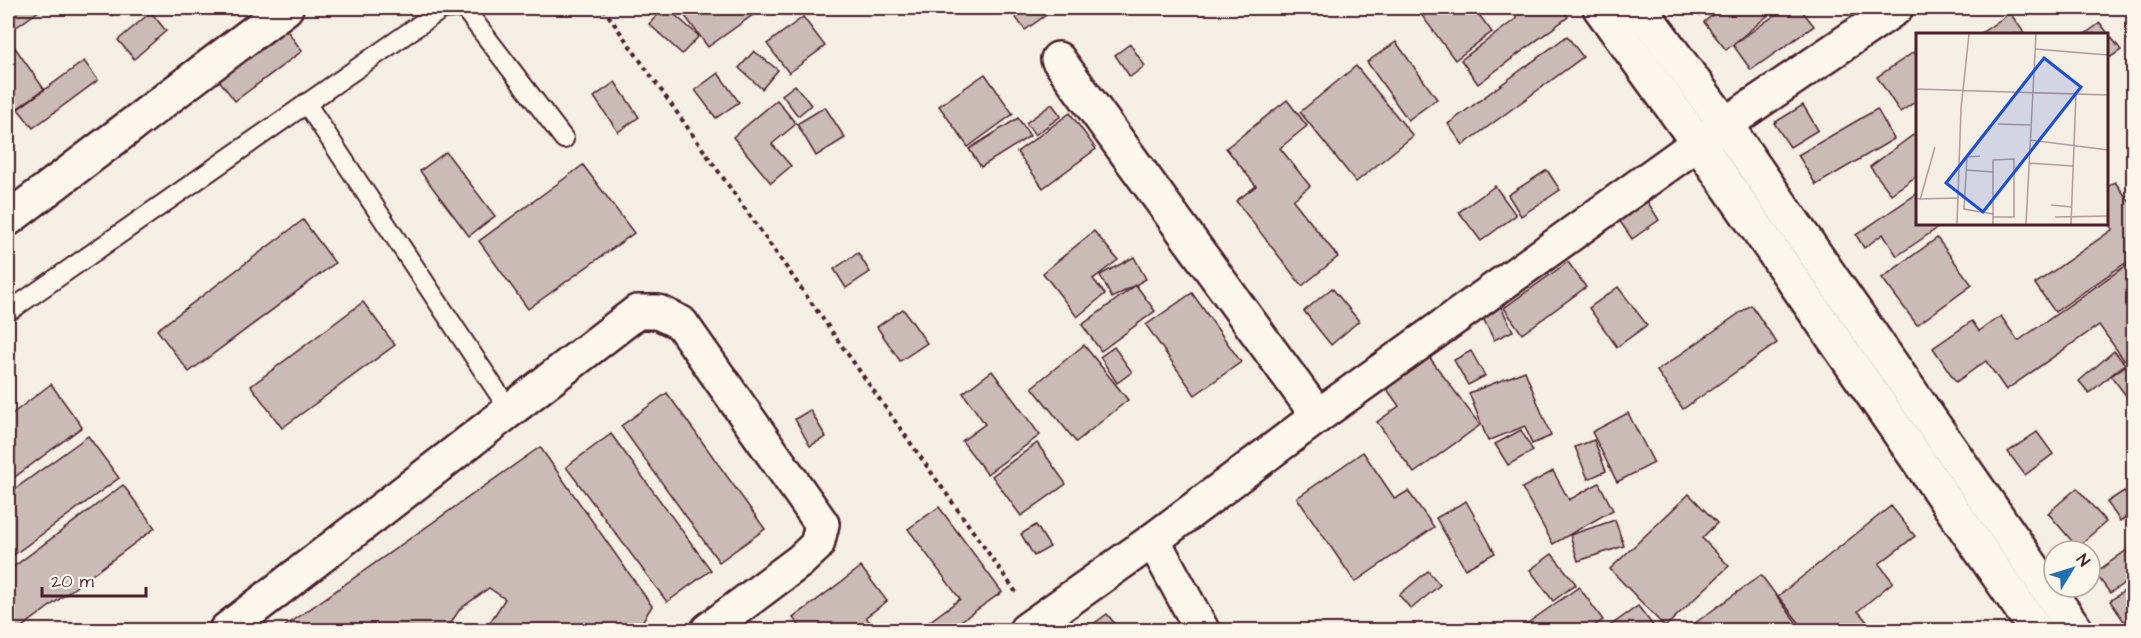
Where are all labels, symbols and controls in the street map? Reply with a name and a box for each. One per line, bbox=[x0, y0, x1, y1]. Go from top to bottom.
inset map bbox=[1916, 33, 2108, 225]
north arrow bbox=[2042, 539, 2102, 599]
text: N bbox=[2071, 550, 2095, 571]
scale bar bbox=[42, 560, 146, 598]
text: 20 m bbox=[51, 569, 94, 594]

